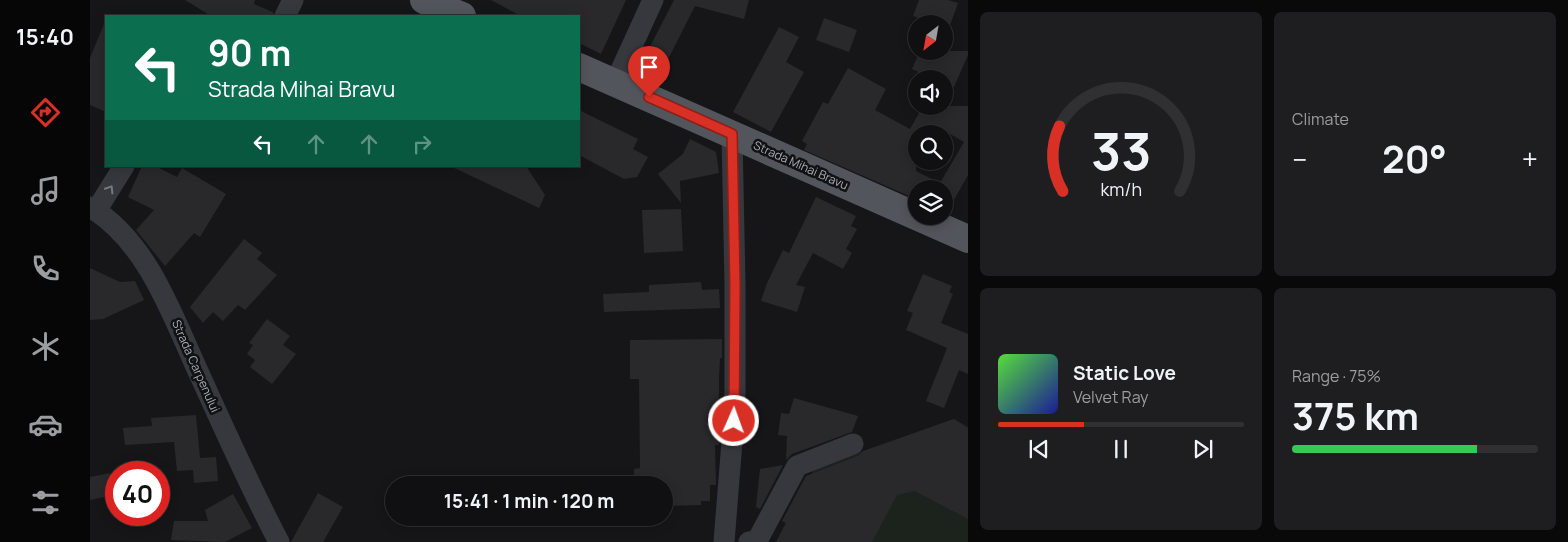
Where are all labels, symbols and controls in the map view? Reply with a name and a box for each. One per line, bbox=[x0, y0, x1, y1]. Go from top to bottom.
north arrow bbox=[908, 15, 952, 60]
map controls bbox=[908, 15, 953, 225]
text: 15:40 bbox=[16, 22, 74, 52]
text: 90 m bbox=[208, 29, 291, 77]
icon: left bbox=[125, 35, 190, 100]
pin bbox=[628, 46, 670, 97]
icon: arrive bbox=[635, 53, 663, 81]
button: sound bbox=[908, 70, 953, 115]
text: Strada Mihai Bravu bbox=[208, 74, 395, 104]
icon: directions bbox=[28, 95, 63, 130]
text: Climate bbox=[1292, 108, 1349, 130]
text: 33 bbox=[1091, 115, 1151, 186]
button: search bbox=[908, 125, 953, 170]
icon: left bbox=[249, 130, 277, 158]
icon: ahead bbox=[302, 130, 330, 158]
icon: ahead bbox=[355, 130, 383, 158]
icon: right bbox=[408, 130, 436, 158]
text: 20° bbox=[1382, 132, 1447, 184]
street label: Strada Mihai Bravu bbox=[751, 136, 851, 194]
text: − bbox=[1292, 140, 1307, 178]
text: + bbox=[1522, 140, 1538, 178]
icon: music bbox=[28, 173, 63, 208]
text: km/h bbox=[1100, 177, 1142, 201]
button: layers bbox=[908, 180, 953, 225]
one-way arrow bbox=[104, 185, 114, 194]
icon: phone bbox=[28, 251, 63, 286]
street label: Strada Carpenului bbox=[168, 317, 224, 415]
icon: climate bbox=[28, 329, 63, 364]
text: Static Love bbox=[1073, 360, 1176, 386]
text: Range · 75% bbox=[1292, 365, 1381, 387]
text: Velvet Ray bbox=[1073, 386, 1149, 408]
text: 375 km bbox=[1292, 389, 1419, 441]
position arrow bbox=[707, 394, 759, 446]
icon: car bbox=[28, 407, 63, 442]
icon: previous bbox=[1025, 435, 1053, 463]
icon: pause bbox=[1107, 435, 1135, 463]
icon: next bbox=[1189, 435, 1217, 463]
speed limit sign: 40 bbox=[105, 461, 170, 526]
icon: filters bbox=[28, 485, 63, 520]
text: 15:41 · 1 min · 120 m bbox=[444, 488, 614, 514]

